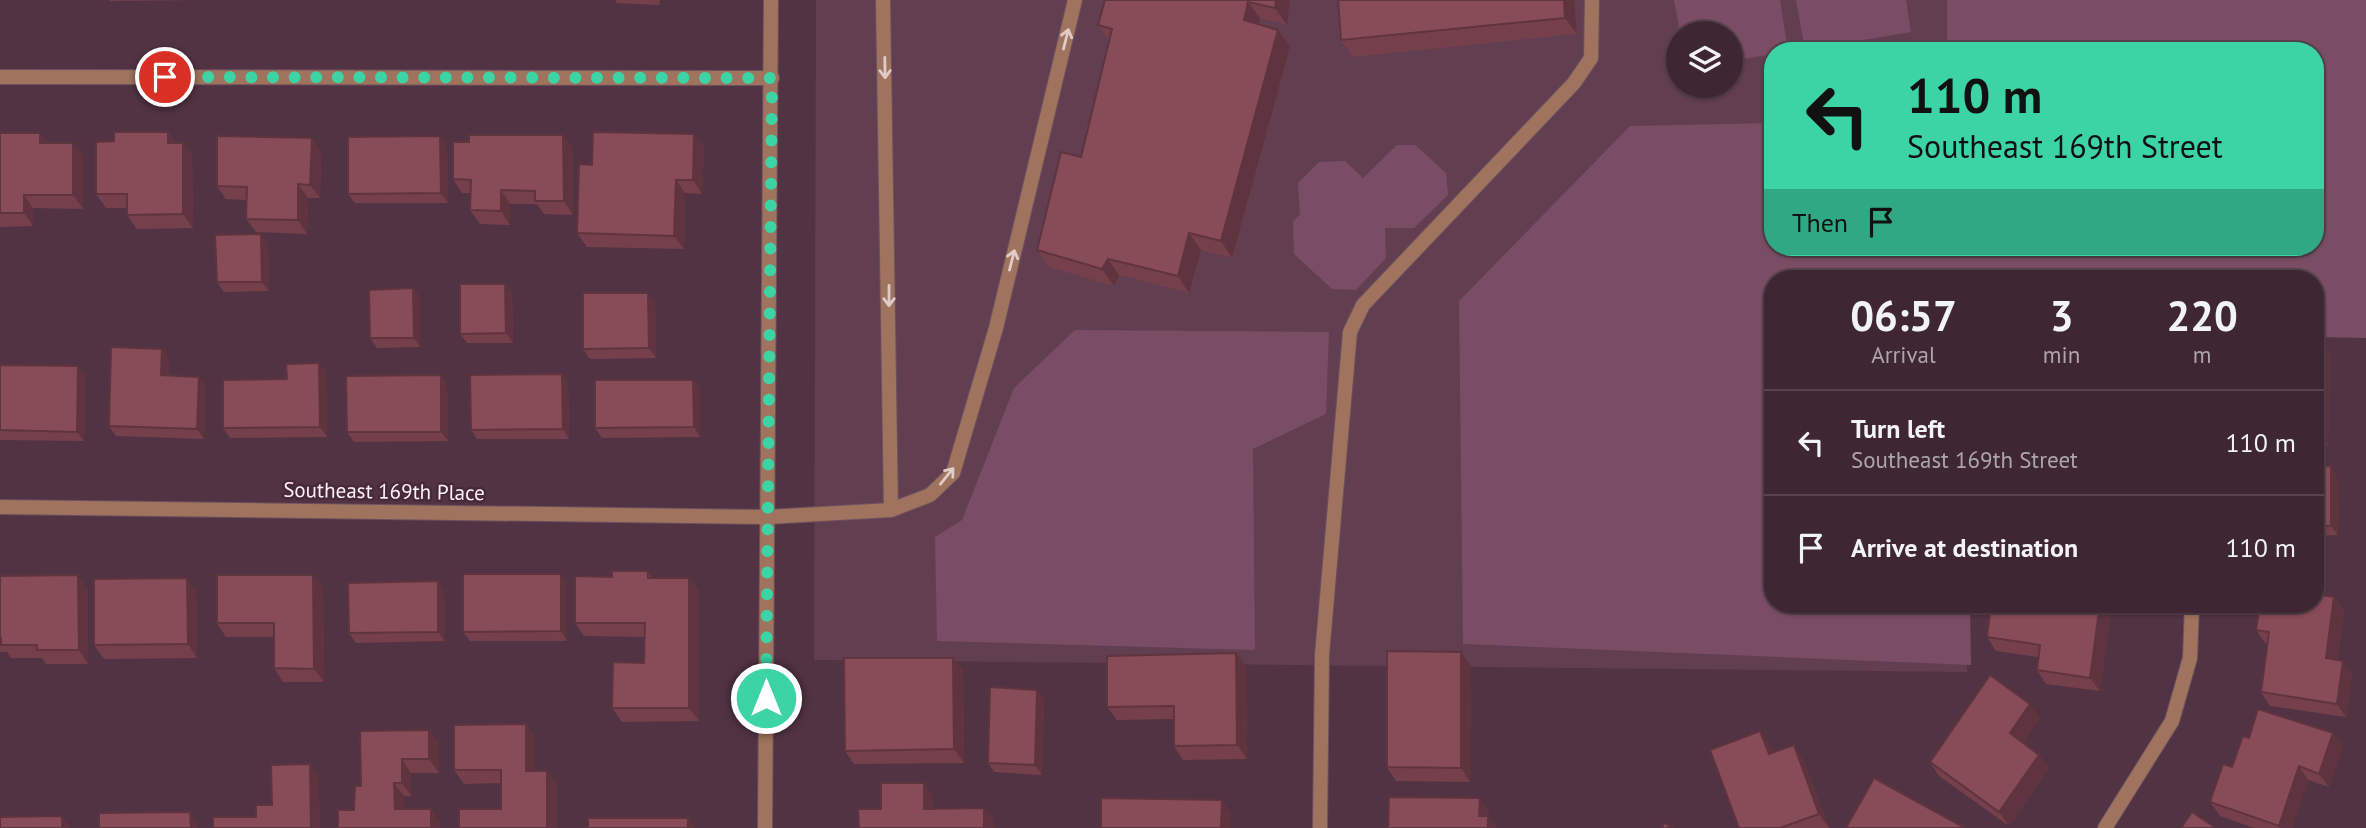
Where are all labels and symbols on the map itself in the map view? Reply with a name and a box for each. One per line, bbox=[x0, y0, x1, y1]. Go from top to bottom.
one-way arrow bbox=[1060, 28, 1073, 50]
pin bbox=[135, 47, 195, 107]
one-way arrow bbox=[878, 56, 891, 79]
one-way arrow bbox=[1006, 249, 1019, 272]
one-way arrow bbox=[882, 284, 896, 307]
one-way arrow bbox=[940, 468, 955, 486]
street label: Southeast 169th Place bbox=[283, 476, 485, 506]
position arrow bbox=[729, 661, 803, 735]

